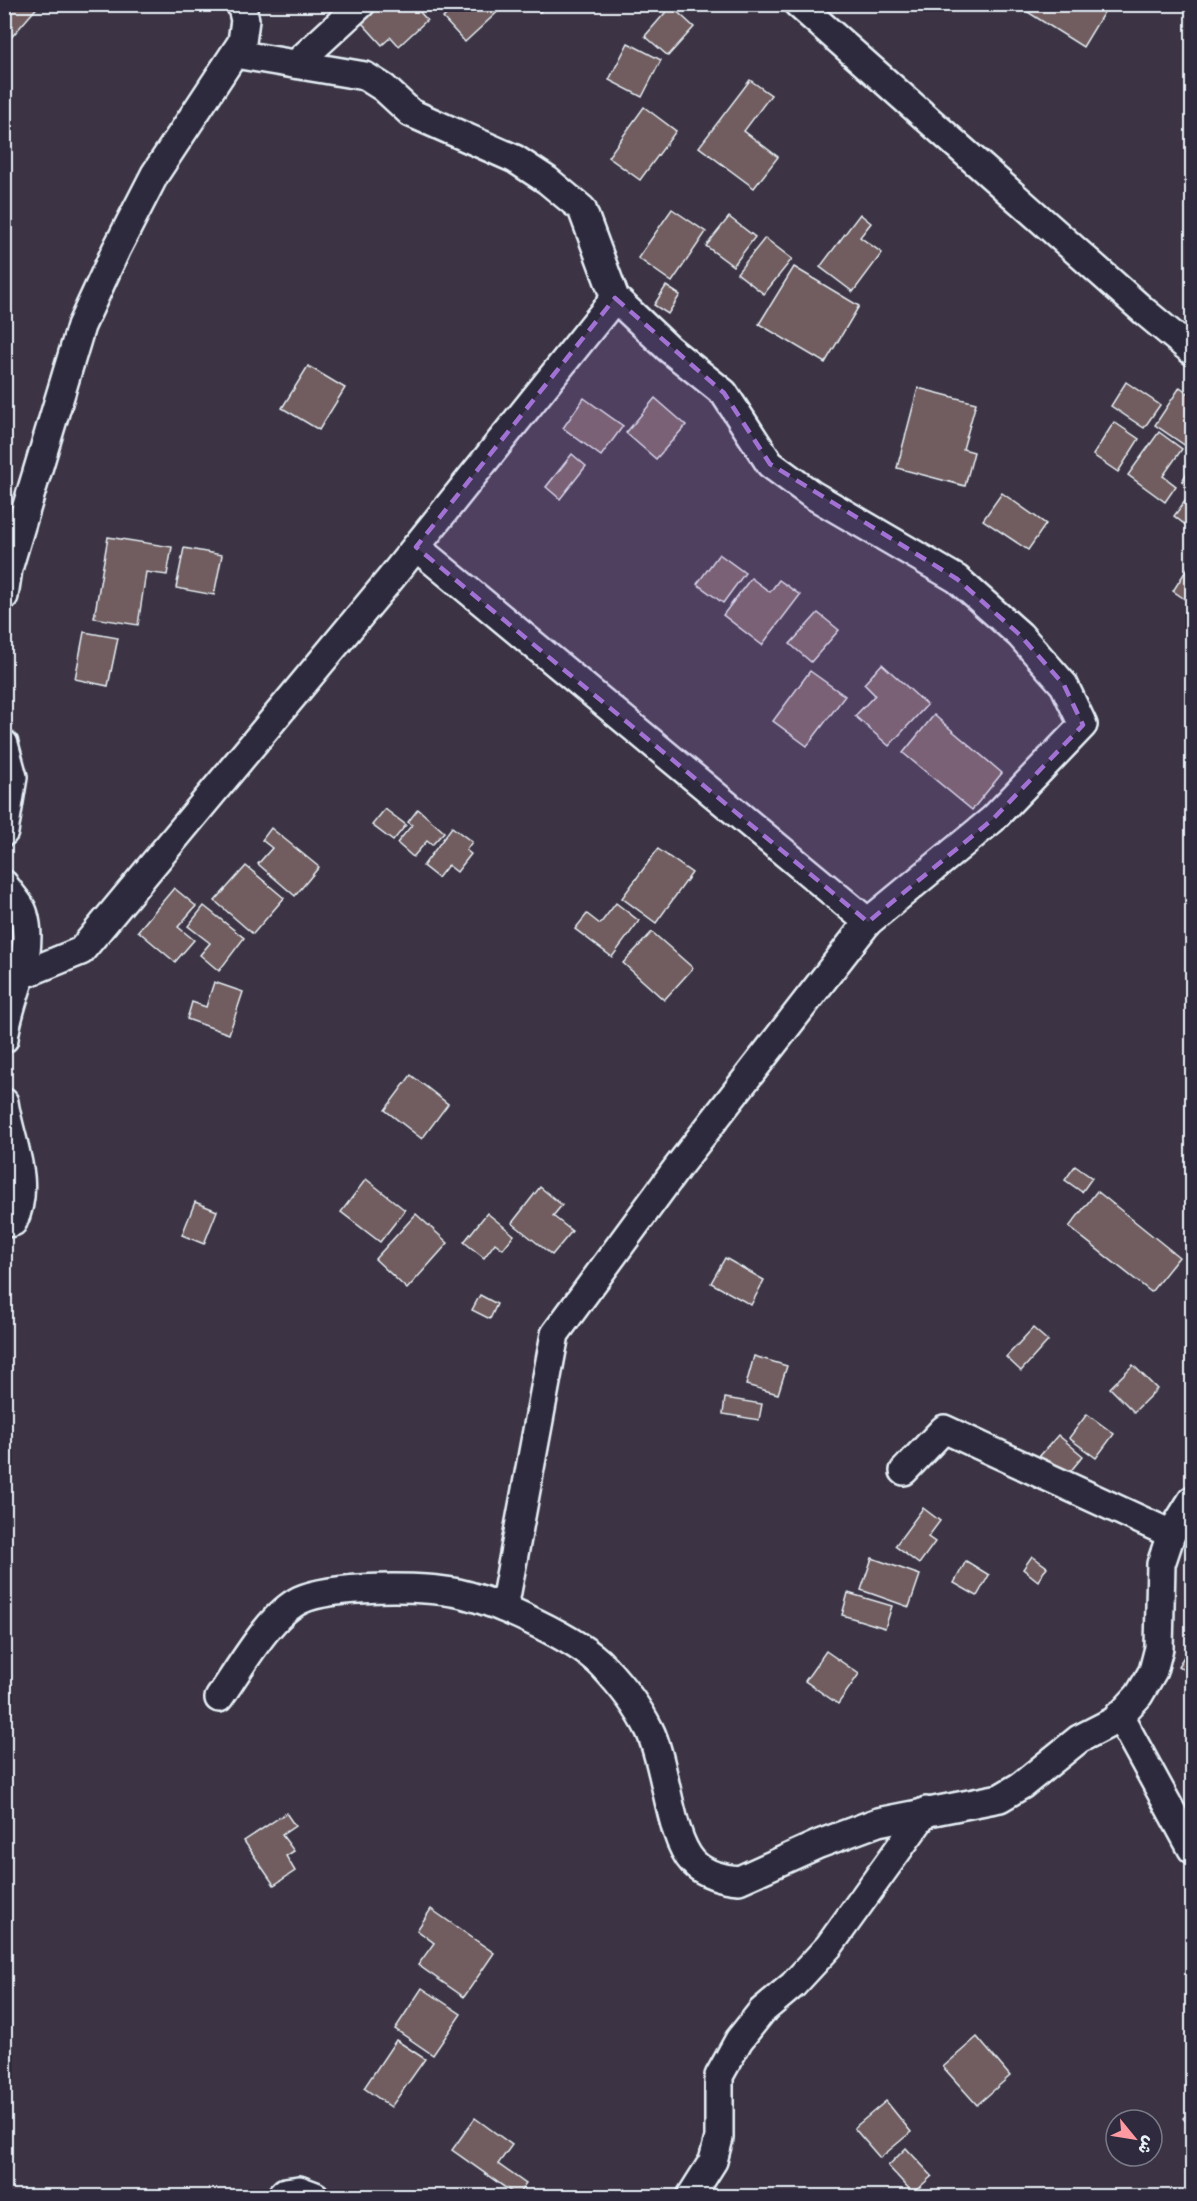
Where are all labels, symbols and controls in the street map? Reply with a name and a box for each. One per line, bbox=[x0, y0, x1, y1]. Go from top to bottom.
north arrow bbox=[1104, 2108, 1164, 2168]
text: ش bbox=[1130, 2131, 1159, 2158]

